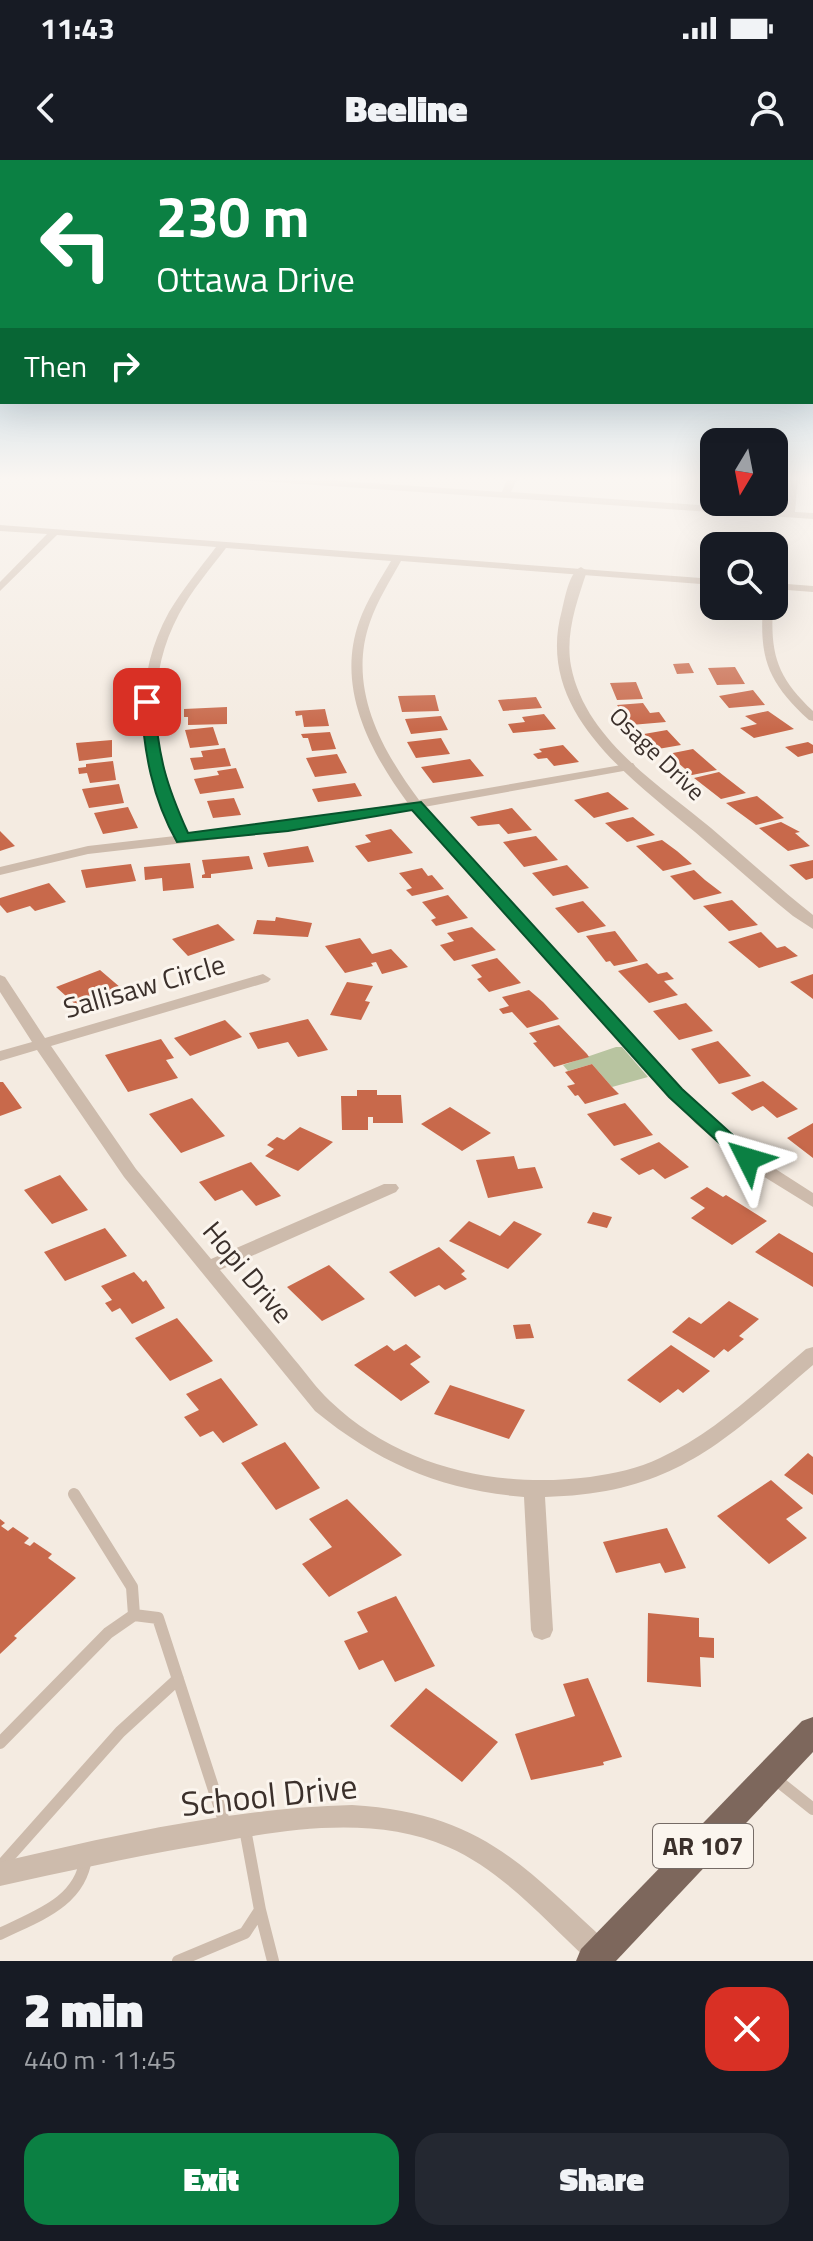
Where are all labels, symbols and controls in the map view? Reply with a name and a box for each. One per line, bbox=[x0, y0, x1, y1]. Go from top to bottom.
text: 11:43 bbox=[40, 5, 115, 51]
text: Beeline bbox=[345, 81, 468, 136]
icon: back bbox=[24, 86, 68, 130]
icon: person bbox=[745, 86, 789, 130]
text: 230 m bbox=[156, 174, 309, 259]
icon: left bbox=[24, 192, 128, 296]
text: Ottawa Drive bbox=[156, 251, 355, 306]
text: Then bbox=[24, 343, 87, 389]
icon: right bbox=[103, 344, 147, 388]
north arrow bbox=[700, 428, 788, 516]
map controls bbox=[700, 428, 788, 620]
button: search bbox=[700, 532, 788, 620]
pin bbox=[113, 668, 181, 736]
icon: arrive bbox=[125, 680, 169, 724]
street label: Osage Drive bbox=[602, 698, 714, 808]
street label: Sallisaw Circle bbox=[58, 942, 230, 1029]
position arrow bbox=[706, 1117, 790, 1201]
street label: Hopi Drive bbox=[193, 1211, 304, 1332]
street label: School Drive bbox=[178, 1759, 360, 1829]
road number: AR 107 bbox=[653, 1824, 753, 1868]
text: 2 min bbox=[24, 1973, 143, 2046]
button: close bbox=[705, 1987, 789, 2071]
text: 440 m · 11:45 bbox=[24, 2040, 176, 2079]
button: Exit bbox=[24, 2133, 399, 2225]
button: Share bbox=[415, 2133, 789, 2225]

